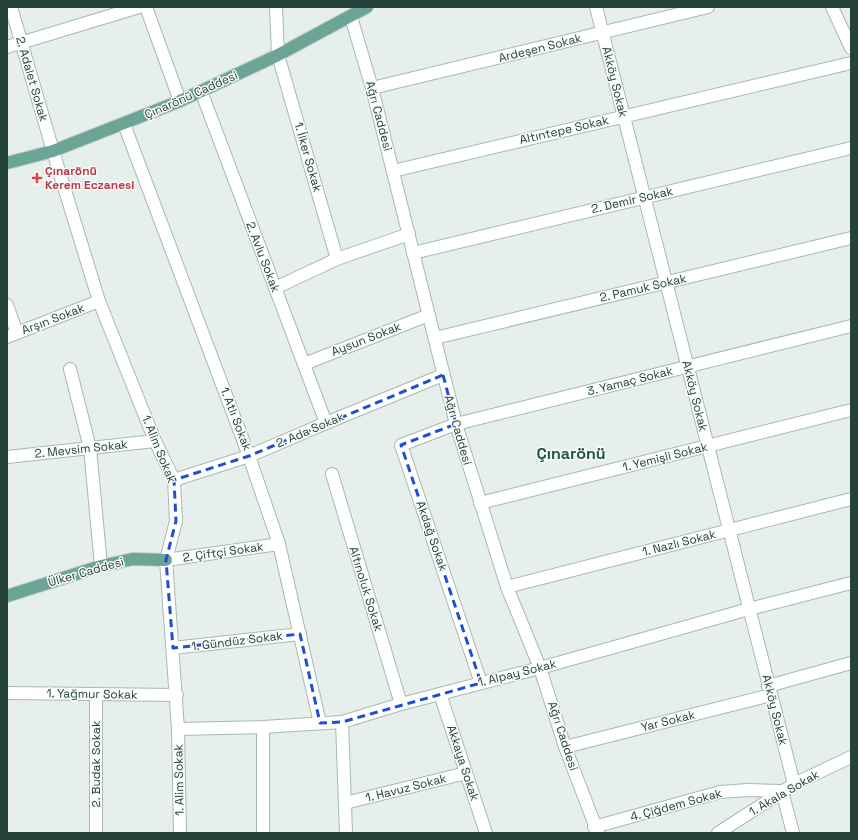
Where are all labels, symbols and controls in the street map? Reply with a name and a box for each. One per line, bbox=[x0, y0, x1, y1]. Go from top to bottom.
street label: Ardeşen Sokak bbox=[497, 30, 584, 66]
street label: 2. Adalet Sokak bbox=[12, 35, 52, 124]
street label: Akköy Sokak bbox=[598, 45, 632, 120]
street label: Çınarönü Caddesi bbox=[142, 67, 240, 123]
street label: Ağrı Caddesi bbox=[362, 79, 396, 153]
street label: Altıntepe Sokak bbox=[518, 112, 611, 148]
street label: 1. İlker Sokak bbox=[290, 120, 326, 194]
place label: Çınarönü Kerem Eczanesi bbox=[45, 163, 135, 193]
marker: Çınarönü Kerem Eczanesi bbox=[32, 173, 42, 183]
street label: 2. Demir Sokak bbox=[590, 183, 675, 217]
street label: 2. Avlu Sokak bbox=[242, 219, 284, 295]
street label: 2. Pamuk Sokak bbox=[598, 270, 688, 306]
street label: Arşın Sokak bbox=[19, 299, 87, 338]
street label: Aysun Sokak bbox=[329, 318, 404, 360]
street label: Akköy Sokak bbox=[678, 359, 712, 434]
street label: 3. Yamaç Sokak bbox=[585, 362, 675, 399]
street label: 1. Atlı Sokak bbox=[217, 385, 256, 454]
street label: Ağrı Caddesi bbox=[440, 393, 476, 467]
street label: 2. Ada Sokak bbox=[273, 408, 347, 452]
street label: 1. Alim Sokak bbox=[138, 413, 180, 486]
street label: 2. Mevsim Sokak bbox=[34, 436, 129, 462]
street label: 1. Yemişli Sokak bbox=[621, 439, 710, 475]
district label: Çınarönü bbox=[536, 443, 606, 464]
street label: Akdağ Sokak bbox=[412, 499, 452, 574]
street label: 1. Nazlı Sokak bbox=[641, 526, 718, 560]
street label: 2. Çiftçi Sokak bbox=[181, 538, 265, 566]
street label: Altınoluk Sokak bbox=[345, 545, 387, 634]
street label: Ülker Caddesi bbox=[46, 554, 126, 590]
street label: 1. Gündüz Sokak bbox=[190, 627, 284, 655]
street label: 1. Alpay Sokak bbox=[476, 655, 558, 690]
street label: Akköy Sokak bbox=[758, 673, 792, 748]
street label: 1. Yağmur Sokak bbox=[46, 685, 138, 703]
street label: Ağrı Caddesi bbox=[544, 699, 582, 773]
street label: Yar Sokak bbox=[639, 706, 697, 735]
street label: 2. Budak Sokak bbox=[88, 720, 104, 807]
street label: Akkaya Sokak bbox=[443, 723, 483, 803]
street label: 1. Alim Sokak bbox=[170, 743, 188, 816]
street label: 1. Akala Sokak bbox=[746, 766, 823, 820]
street label: 1. Havuz Sokak bbox=[364, 770, 449, 806]
street label: 4. Çiğdem Sokak bbox=[628, 785, 724, 825]

